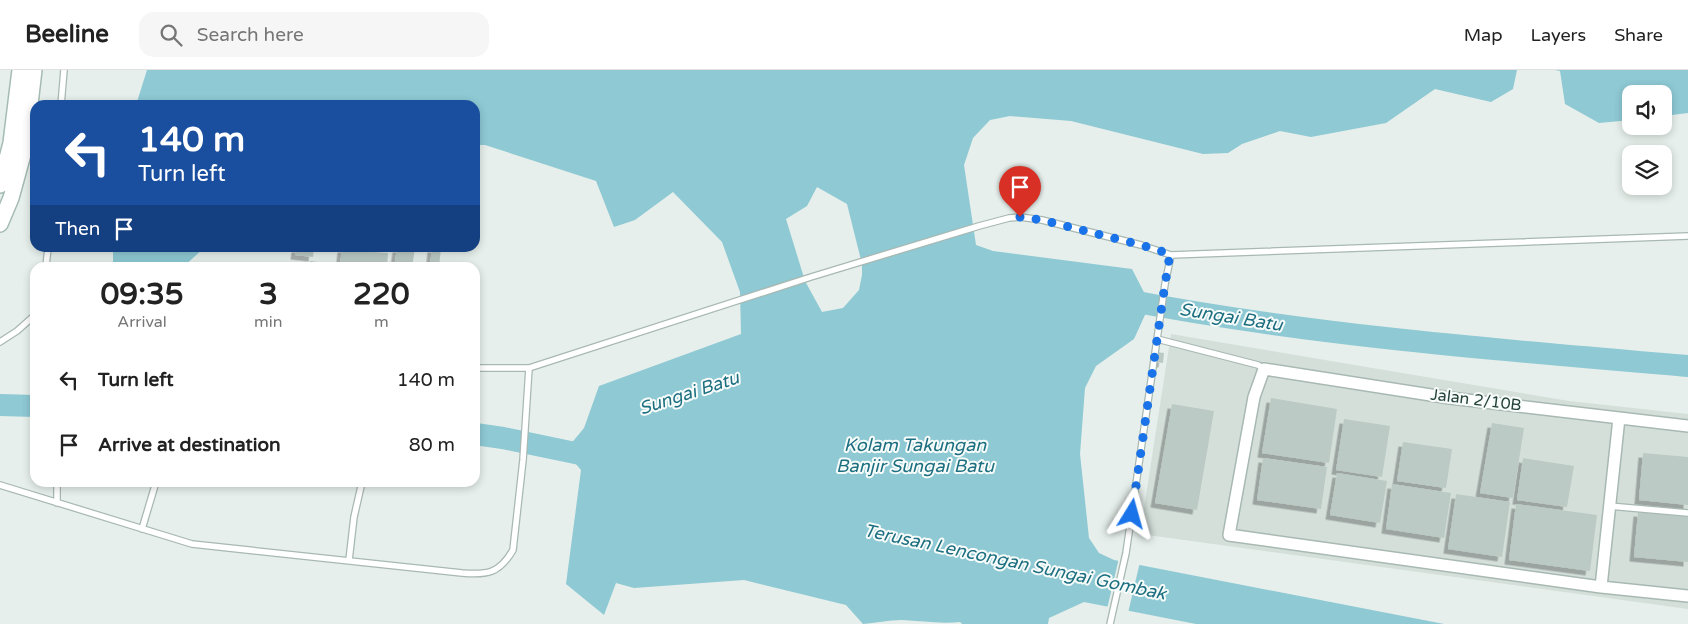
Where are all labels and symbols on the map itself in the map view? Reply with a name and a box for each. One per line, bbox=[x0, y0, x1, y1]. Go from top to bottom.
pin bbox=[999, 166, 1041, 217]
water label: Sungai Batu bbox=[1178, 298, 1285, 336]
water label: Sungai Batu bbox=[636, 366, 743, 419]
street label: Jalan 2/10B bbox=[1429, 384, 1523, 416]
water label: Kolam Takungan Banjir Sungai Batu bbox=[836, 434, 995, 477]
position arrow bbox=[1105, 487, 1157, 539]
water label: Terusan Lencongan Sungai Gombak bbox=[862, 519, 1169, 605]

